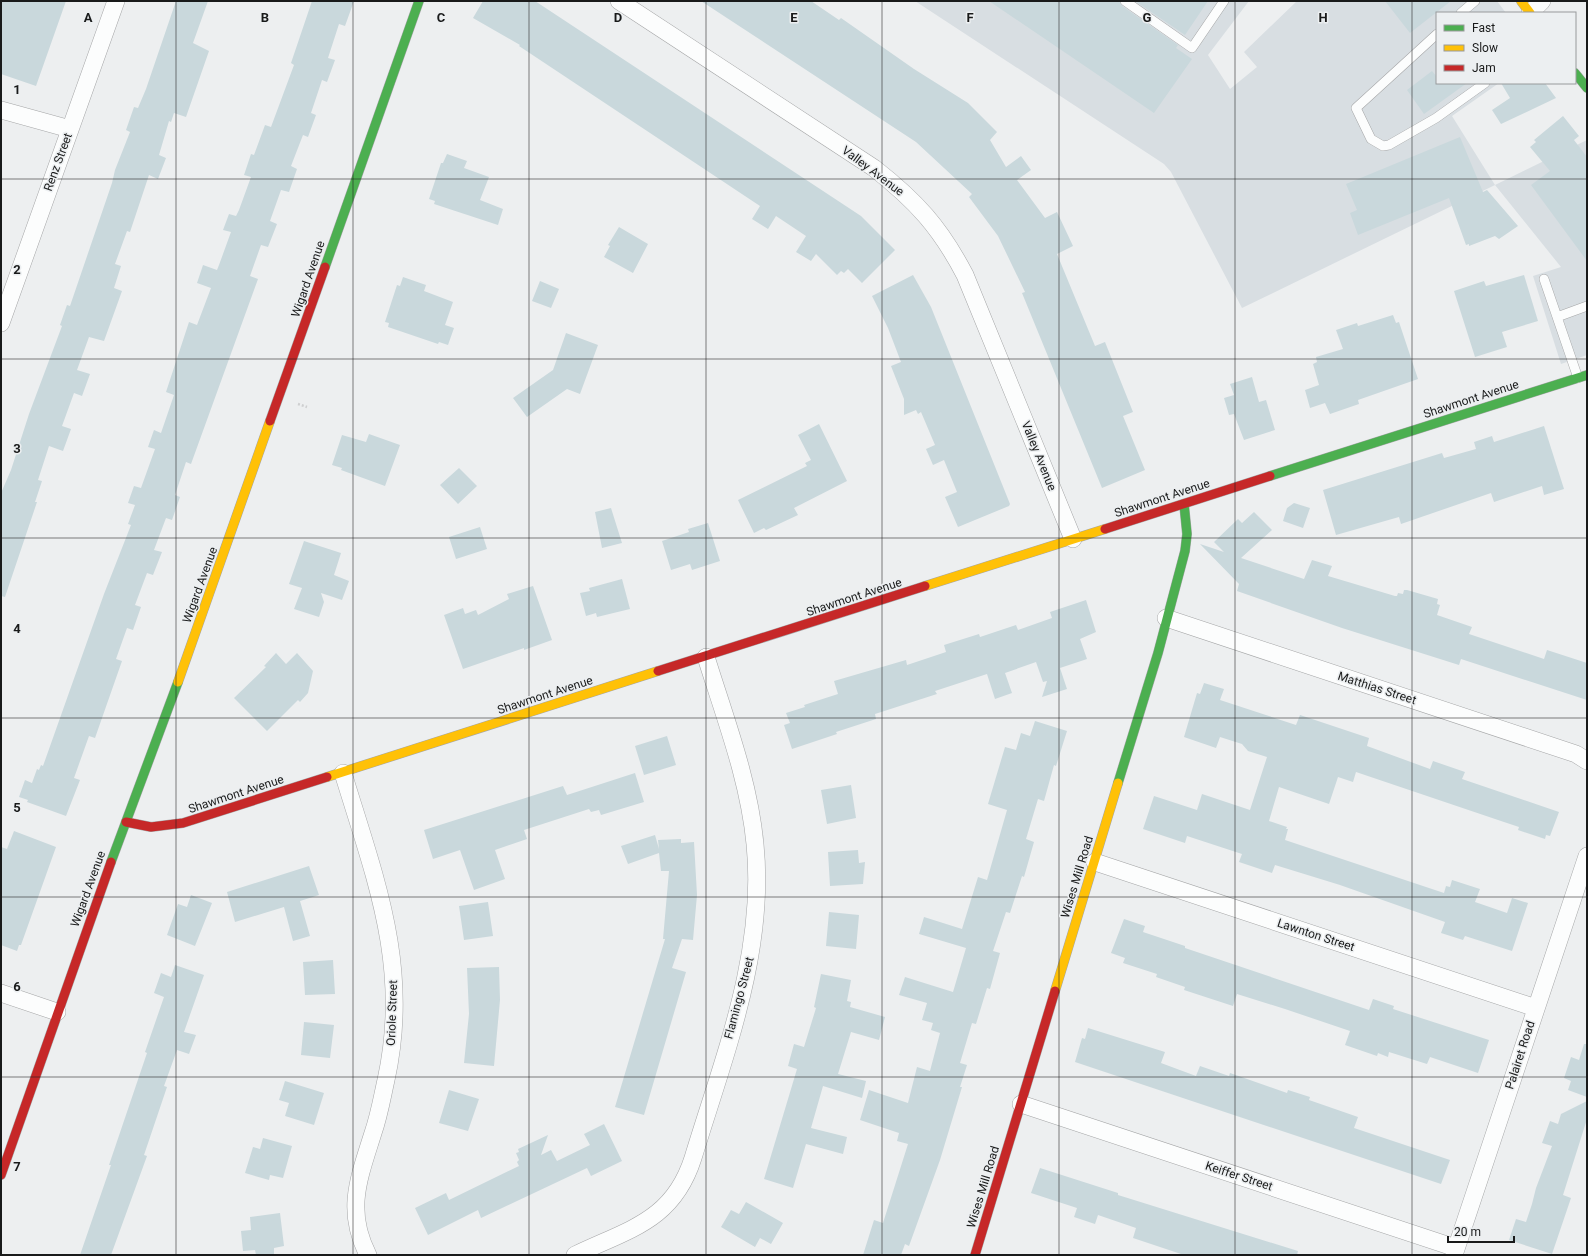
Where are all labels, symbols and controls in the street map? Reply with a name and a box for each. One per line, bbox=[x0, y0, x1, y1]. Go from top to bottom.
text: A bbox=[84, 10, 93, 25]
text: B bbox=[261, 10, 269, 25]
text: C bbox=[437, 10, 446, 25]
text: D bbox=[614, 10, 622, 25]
text: E bbox=[790, 10, 798, 25]
text: F bbox=[966, 10, 974, 25]
text: G bbox=[1143, 10, 1152, 25]
text: H bbox=[1318, 10, 1328, 25]
legend bbox=[1436, 12, 1576, 84]
text: Fast bbox=[1472, 21, 1495, 35]
text: Slow bbox=[1472, 41, 1498, 55]
text: Jam bbox=[1472, 61, 1496, 75]
text: 1 bbox=[13, 82, 21, 97]
street label: Renz Street bbox=[41, 131, 75, 193]
street label: Valley Avenue bbox=[839, 143, 907, 199]
street label: Wigard Avenue bbox=[288, 239, 328, 319]
text: 2 bbox=[13, 262, 21, 277]
street label: Shawmont Avenue bbox=[1422, 377, 1520, 421]
street label: Valley Avenue bbox=[1019, 419, 1059, 493]
text: 3 bbox=[13, 441, 21, 456]
street label: Shawmont Avenue bbox=[1113, 476, 1211, 520]
street label: Wigard Avenue bbox=[180, 545, 220, 625]
street label: Shawmont Avenue bbox=[805, 575, 903, 619]
text: 4 bbox=[13, 621, 21, 636]
street label: Matthias Street bbox=[1336, 669, 1418, 707]
street label: Shawmont Avenue bbox=[496, 673, 594, 717]
street label: Shawmont Avenue bbox=[187, 772, 285, 816]
text: 5 bbox=[13, 800, 21, 815]
street label: Wises Mill Road bbox=[1058, 834, 1096, 920]
street label: Wigard Avenue bbox=[68, 849, 108, 929]
street label: Lawnton Street bbox=[1276, 916, 1357, 954]
street label: Flamingo Street bbox=[721, 955, 757, 1041]
text: 6 bbox=[13, 979, 21, 994]
street label: Oriole Street bbox=[384, 980, 400, 1046]
street label: Palairet Road bbox=[1502, 1019, 1538, 1091]
street label: Wises Mill Road bbox=[964, 1144, 1002, 1230]
text: 7 bbox=[13, 1159, 21, 1174]
street label: Keiffer Street bbox=[1204, 1159, 1274, 1193]
scale bar bbox=[1448, 1218, 1514, 1244]
text: 20 m bbox=[1454, 1225, 1481, 1239]

